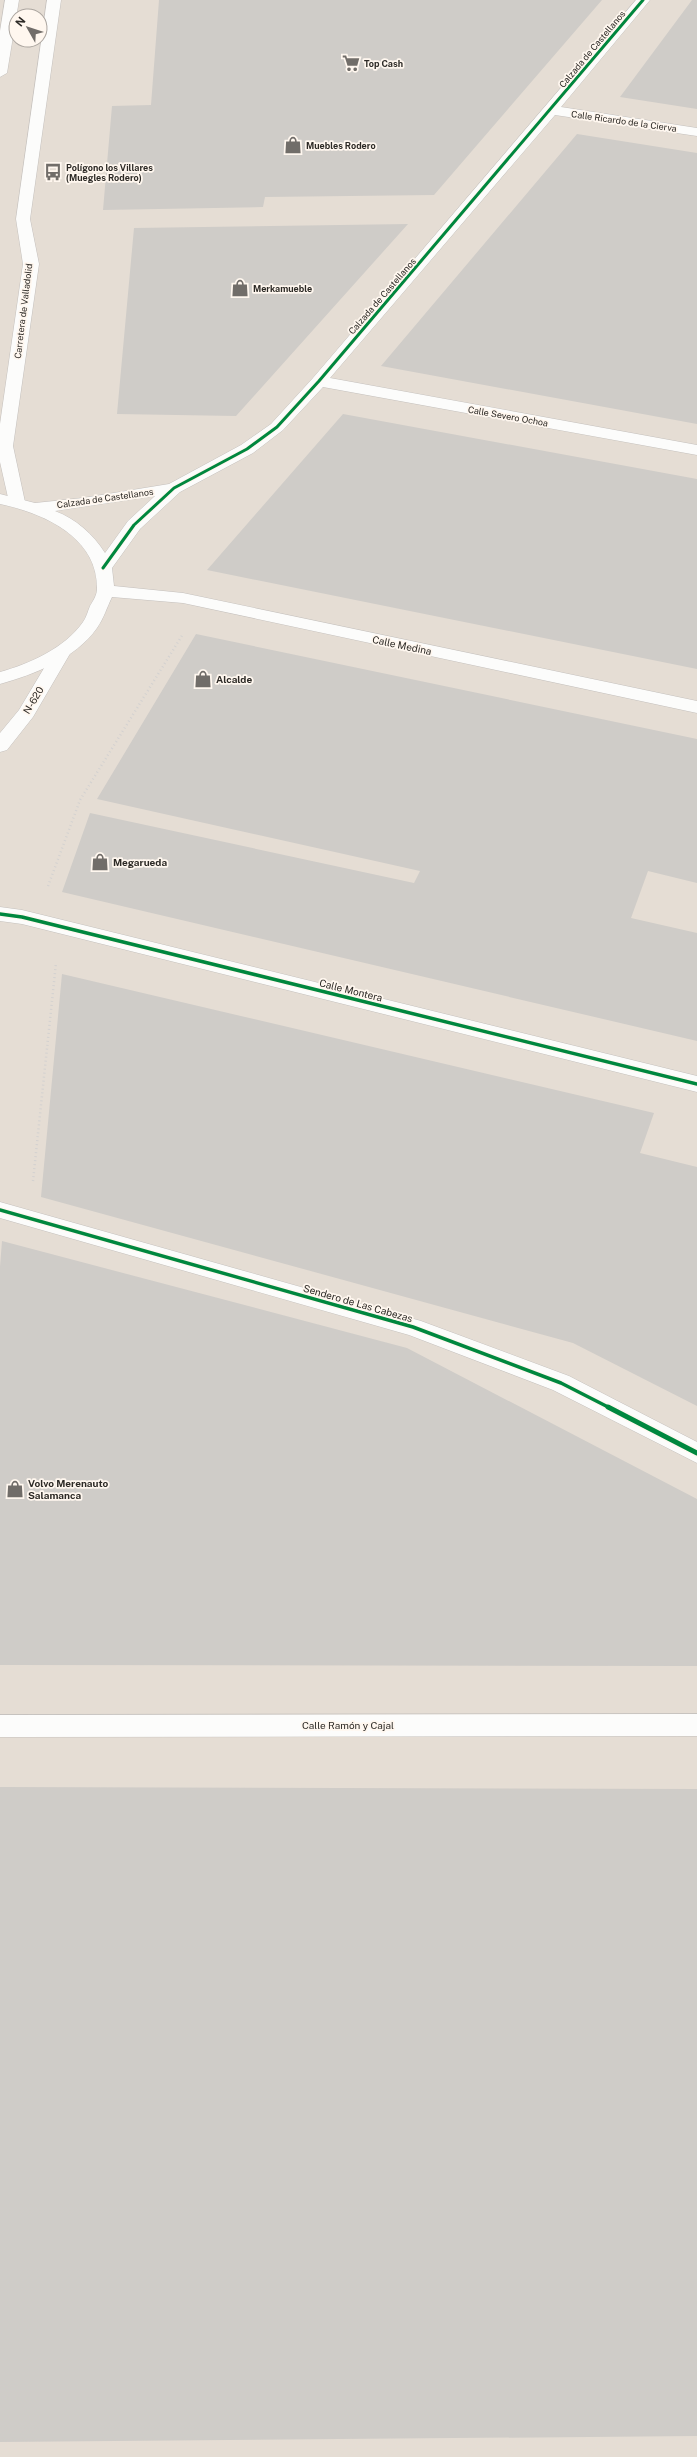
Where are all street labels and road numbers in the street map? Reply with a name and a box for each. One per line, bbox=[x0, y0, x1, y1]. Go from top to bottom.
street label: Calzada de Castellanos bbox=[557, 8, 628, 90]
street label: Calle Ricardo de la Cierva bbox=[571, 108, 677, 134]
street label: Calzada de Castellanos bbox=[346, 255, 418, 336]
street label: Carretera de Valladolid bbox=[12, 263, 34, 359]
street label: Calle Severo Ochoa bbox=[467, 404, 549, 428]
street label: Calzada de Castellanos bbox=[56, 486, 154, 510]
street label: Calle Medina bbox=[371, 633, 433, 657]
street label: N-620 bbox=[20, 684, 46, 716]
street label: Calle Montera bbox=[318, 976, 384, 1004]
street label: Sendero de Las Cabezas bbox=[302, 1282, 414, 1324]
street label: Calle Ramón y Cajal bbox=[302, 1719, 394, 1731]

